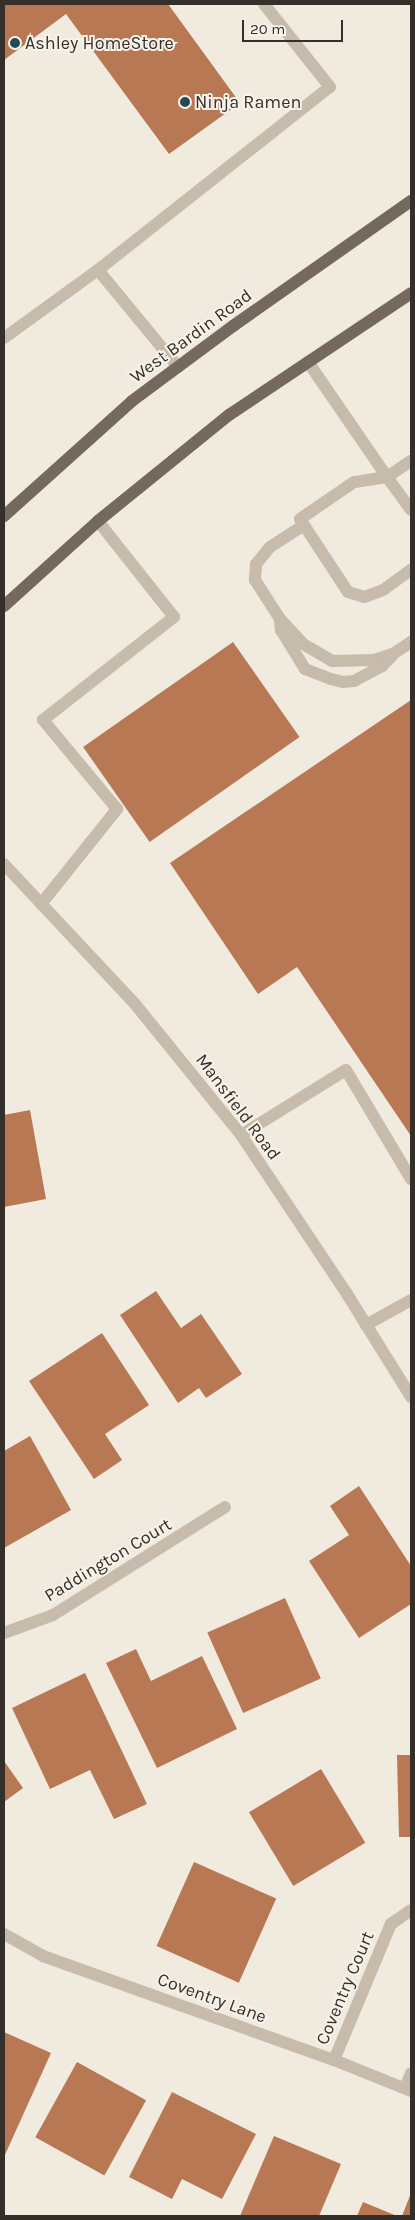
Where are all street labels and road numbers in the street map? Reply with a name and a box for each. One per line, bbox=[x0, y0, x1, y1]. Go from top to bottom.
street label: West Bardin Road bbox=[126, 285, 256, 387]
street label: Mansfield Road bbox=[191, 1050, 285, 1164]
street label: Paddington Court bbox=[41, 1514, 175, 1606]
street label: Coventry Court bbox=[311, 1928, 379, 2048]
street label: Coventry Lane bbox=[155, 1968, 269, 2028]

